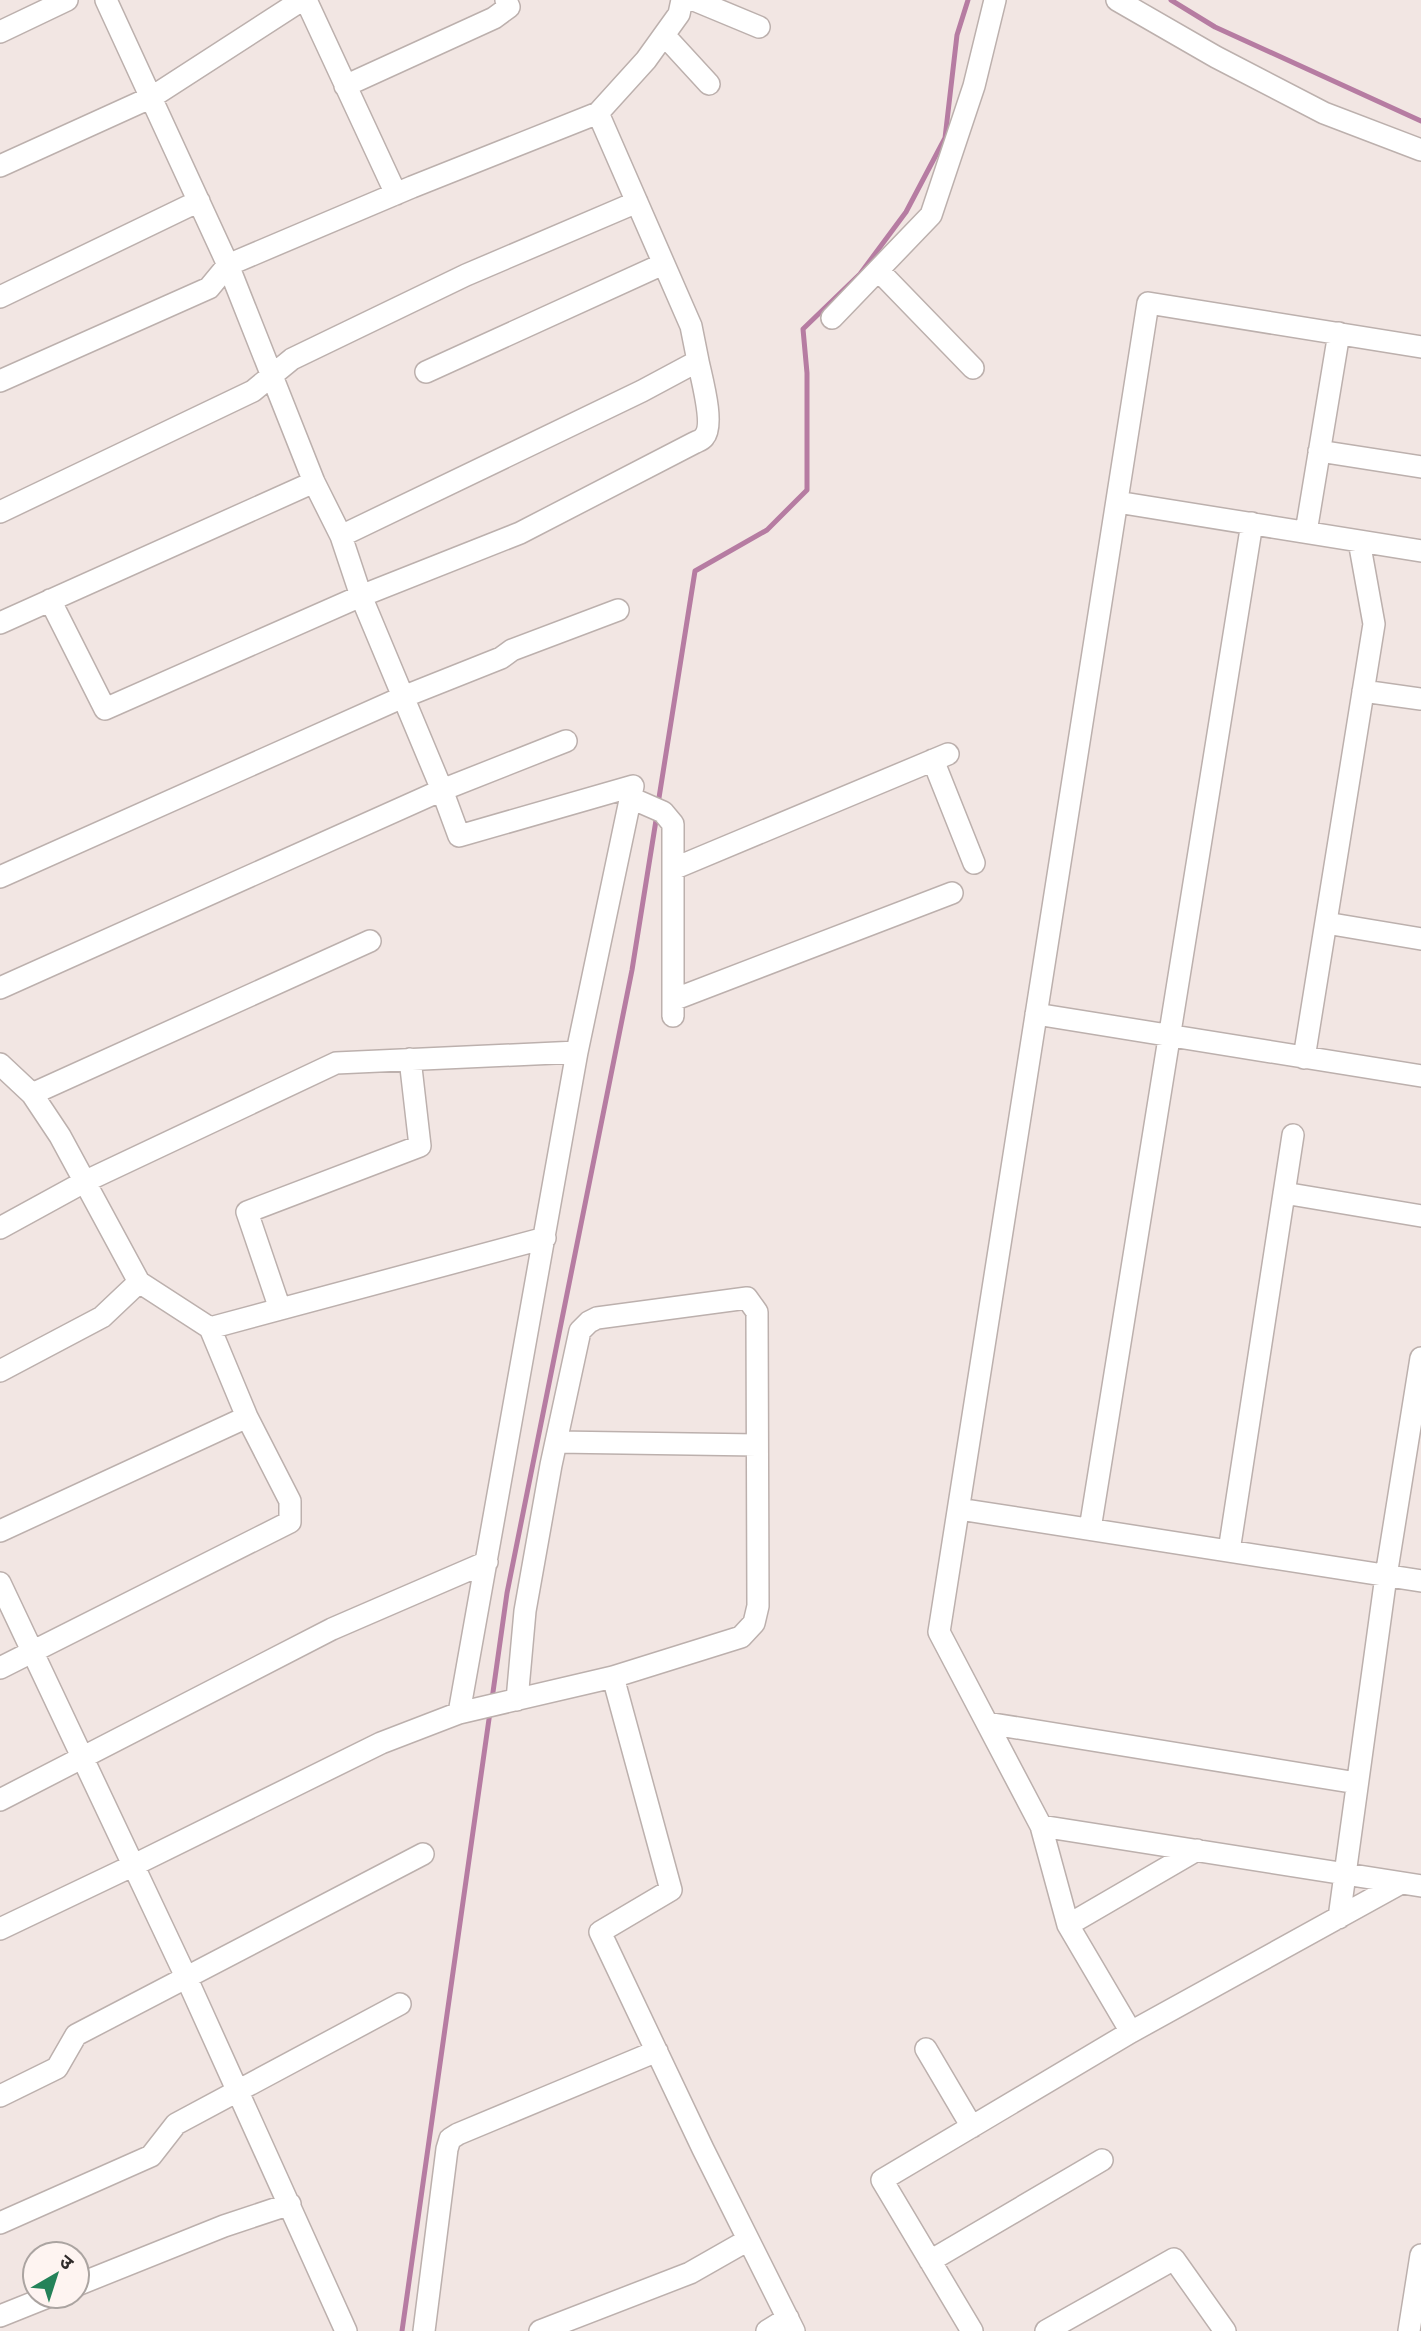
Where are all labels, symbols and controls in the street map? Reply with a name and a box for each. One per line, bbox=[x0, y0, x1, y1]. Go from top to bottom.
north arrow bbox=[21, 2240, 91, 2310]
text: उ bbox=[54, 2248, 80, 2276]

